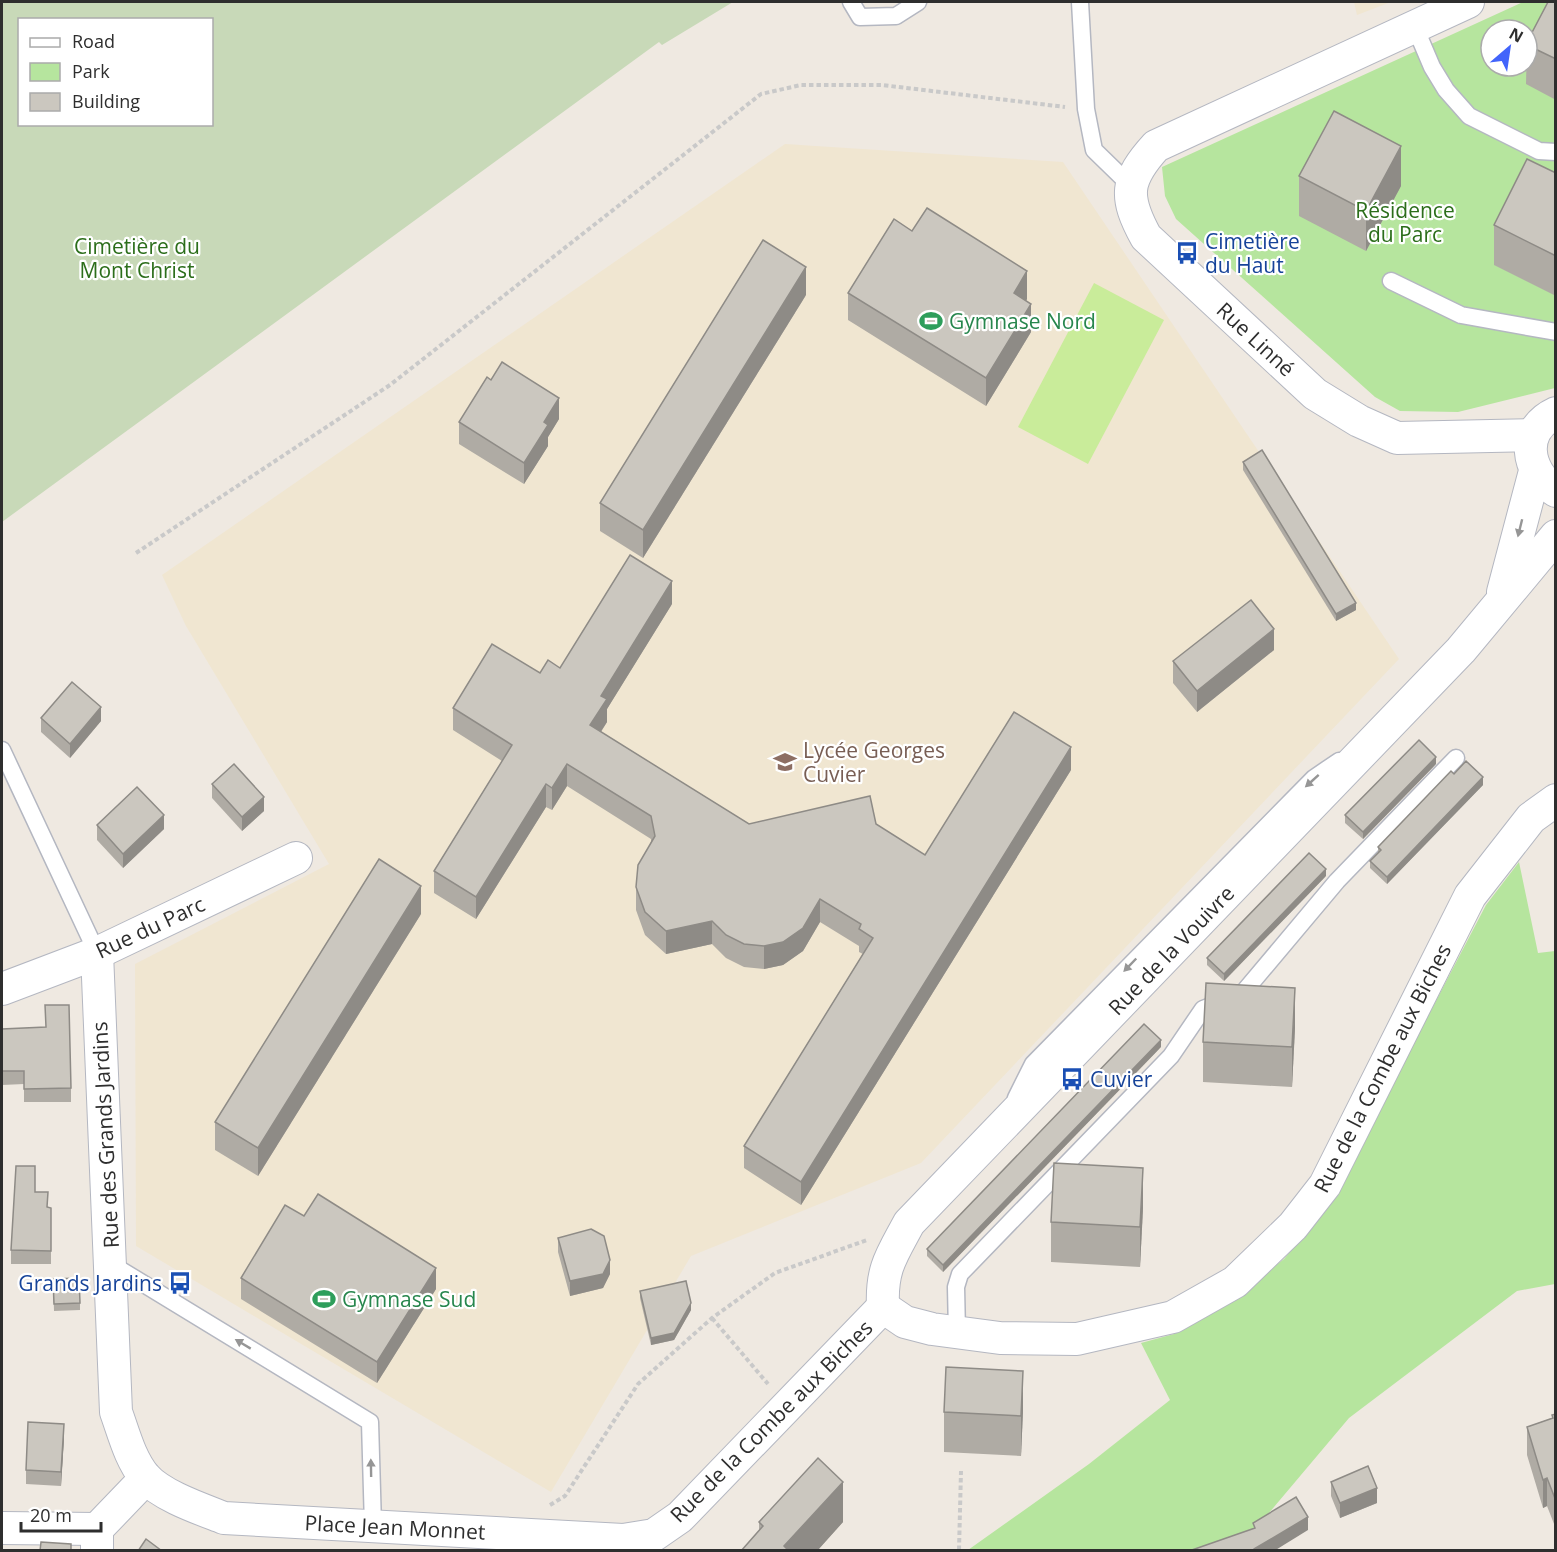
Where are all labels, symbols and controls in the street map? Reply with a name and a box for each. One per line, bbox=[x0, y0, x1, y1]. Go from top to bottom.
legend bbox=[18, 18, 213, 126]
north arrow bbox=[1479, 18, 1539, 78]
text: N bbox=[1505, 22, 1527, 48]
text: Road bbox=[72, 29, 115, 53]
text: Park bbox=[72, 59, 110, 83]
text: Building bbox=[72, 89, 140, 113]
park label: Résidence du Parc bbox=[1355, 196, 1455, 248]
place label: Cimetière du Haut bbox=[1205, 227, 1300, 279]
park label: Cimetière du Mont Christ bbox=[74, 232, 200, 284]
bus stop icon: Cimetière du Haut bbox=[1174, 240, 1200, 266]
street label: Rue Linné bbox=[1211, 296, 1301, 382]
place label: Gymnase Nord bbox=[949, 307, 1096, 335]
sports icon: Gymnase Nord bbox=[918, 308, 944, 334]
one-way arrow bbox=[1515, 519, 1525, 537]
place label: Lycée Georges Cuvier bbox=[803, 736, 945, 788]
school or university icon: Lycée Georges Cuvier bbox=[772, 749, 798, 775]
one-way arrow bbox=[1304, 774, 1319, 788]
street label: Rue de la Vouivre bbox=[1102, 879, 1240, 1021]
street label: Rue du Parc bbox=[91, 890, 209, 964]
street label: Rue de la Combe aux Biches bbox=[1307, 939, 1457, 1197]
one-way arrow bbox=[1124, 957, 1138, 971]
street label: Rue des Grands Jardins bbox=[85, 1021, 125, 1249]
place label: Cuvier bbox=[1090, 1065, 1153, 1093]
bus stop icon: Cuvier bbox=[1059, 1066, 1085, 1092]
place label: Grands Jardins bbox=[18, 1269, 162, 1297]
bus stop icon: Grands Jardins bbox=[167, 1270, 193, 1296]
place label: Gymnase Sud bbox=[342, 1285, 476, 1313]
sports icon: Gymnase Sud bbox=[311, 1286, 337, 1312]
street label: Rue de la Combe aux Biches bbox=[664, 1314, 878, 1528]
one-way arrow bbox=[235, 1339, 251, 1350]
one-way arrow bbox=[366, 1458, 376, 1477]
scale bar bbox=[21, 1495, 100, 1533]
text: 20 m bbox=[30, 1503, 72, 1527]
street label: Place Jean Monnet bbox=[304, 1508, 486, 1546]

